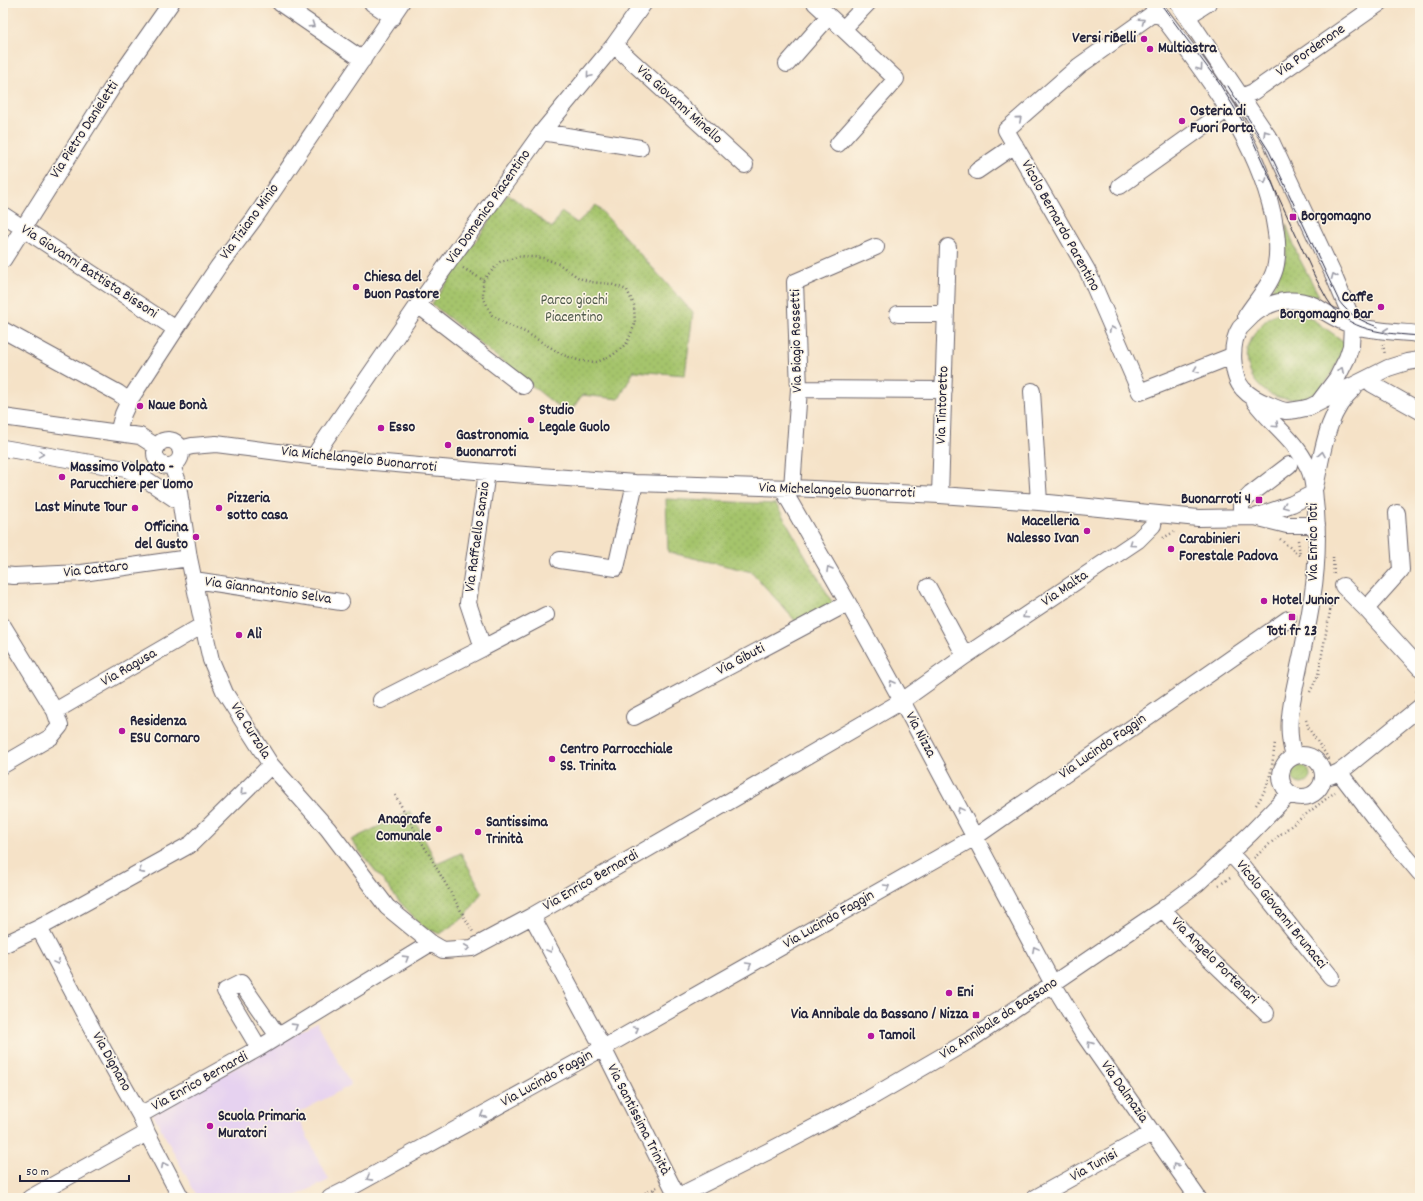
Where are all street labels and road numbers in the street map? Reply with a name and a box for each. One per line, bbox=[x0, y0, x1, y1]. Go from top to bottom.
street label: Via Pordenone bbox=[1272, 19, 1350, 83]
street label: Via Giovanni Minello bbox=[631, 60, 727, 150]
street label: Via Pietro Danieletti bbox=[45, 76, 125, 183]
street label: Via Domenico Piacentino bbox=[441, 145, 537, 269]
street label: Vicolo Bernardo Parentino bbox=[1015, 156, 1105, 296]
street label: Via Tiziano Minio bbox=[215, 179, 285, 265]
street label: Via Giovanni Battista Bissoni bbox=[16, 219, 162, 325]
street label: Via Biagio Rossetti bbox=[785, 289, 809, 393]
street label: Via Tintoretto bbox=[931, 365, 955, 444]
street label: Via Michelangelo Buonarroti bbox=[280, 441, 438, 479]
street label: Via Michelangelo Buonarroti bbox=[759, 477, 916, 505]
street label: Via Raffaello Sanzio bbox=[459, 480, 497, 594]
street label: Via Enrico Toti bbox=[1303, 503, 1325, 581]
street label: Via Cattaro bbox=[62, 556, 130, 584]
street label: Via Malta bbox=[1037, 565, 1094, 613]
street label: Via Giannantonio Selva bbox=[203, 571, 334, 611]
street label: Via Gibuti bbox=[713, 638, 769, 682]
street label: Via Ragusa bbox=[97, 643, 162, 693]
street label: Via Curzola bbox=[224, 699, 276, 764]
street label: Via Nizza bbox=[899, 708, 942, 763]
street label: Via Lucindo Faggin bbox=[1055, 709, 1151, 785]
street label: Via Enrico Bernardi bbox=[539, 845, 643, 917]
street label: Vicolo Giovanni Brunacci bbox=[1230, 856, 1332, 974]
street label: Via Lucindo Faggin bbox=[779, 885, 879, 955]
street label: Via Angelo Portenari bbox=[1165, 912, 1263, 1010]
street label: Via Annibale da Bassano bbox=[935, 972, 1063, 1066]
street label: Via Dignano bbox=[86, 1028, 137, 1096]
street label: Via Lucindo Faggin bbox=[497, 1045, 597, 1113]
street label: Via Enrico Bernardi bbox=[148, 1046, 252, 1118]
street label: Via Dalmazia bbox=[1094, 1056, 1154, 1128]
street label: Via Santissima Trinità bbox=[600, 1060, 676, 1180]
street label: Via Tunisi bbox=[1066, 1144, 1122, 1188]

